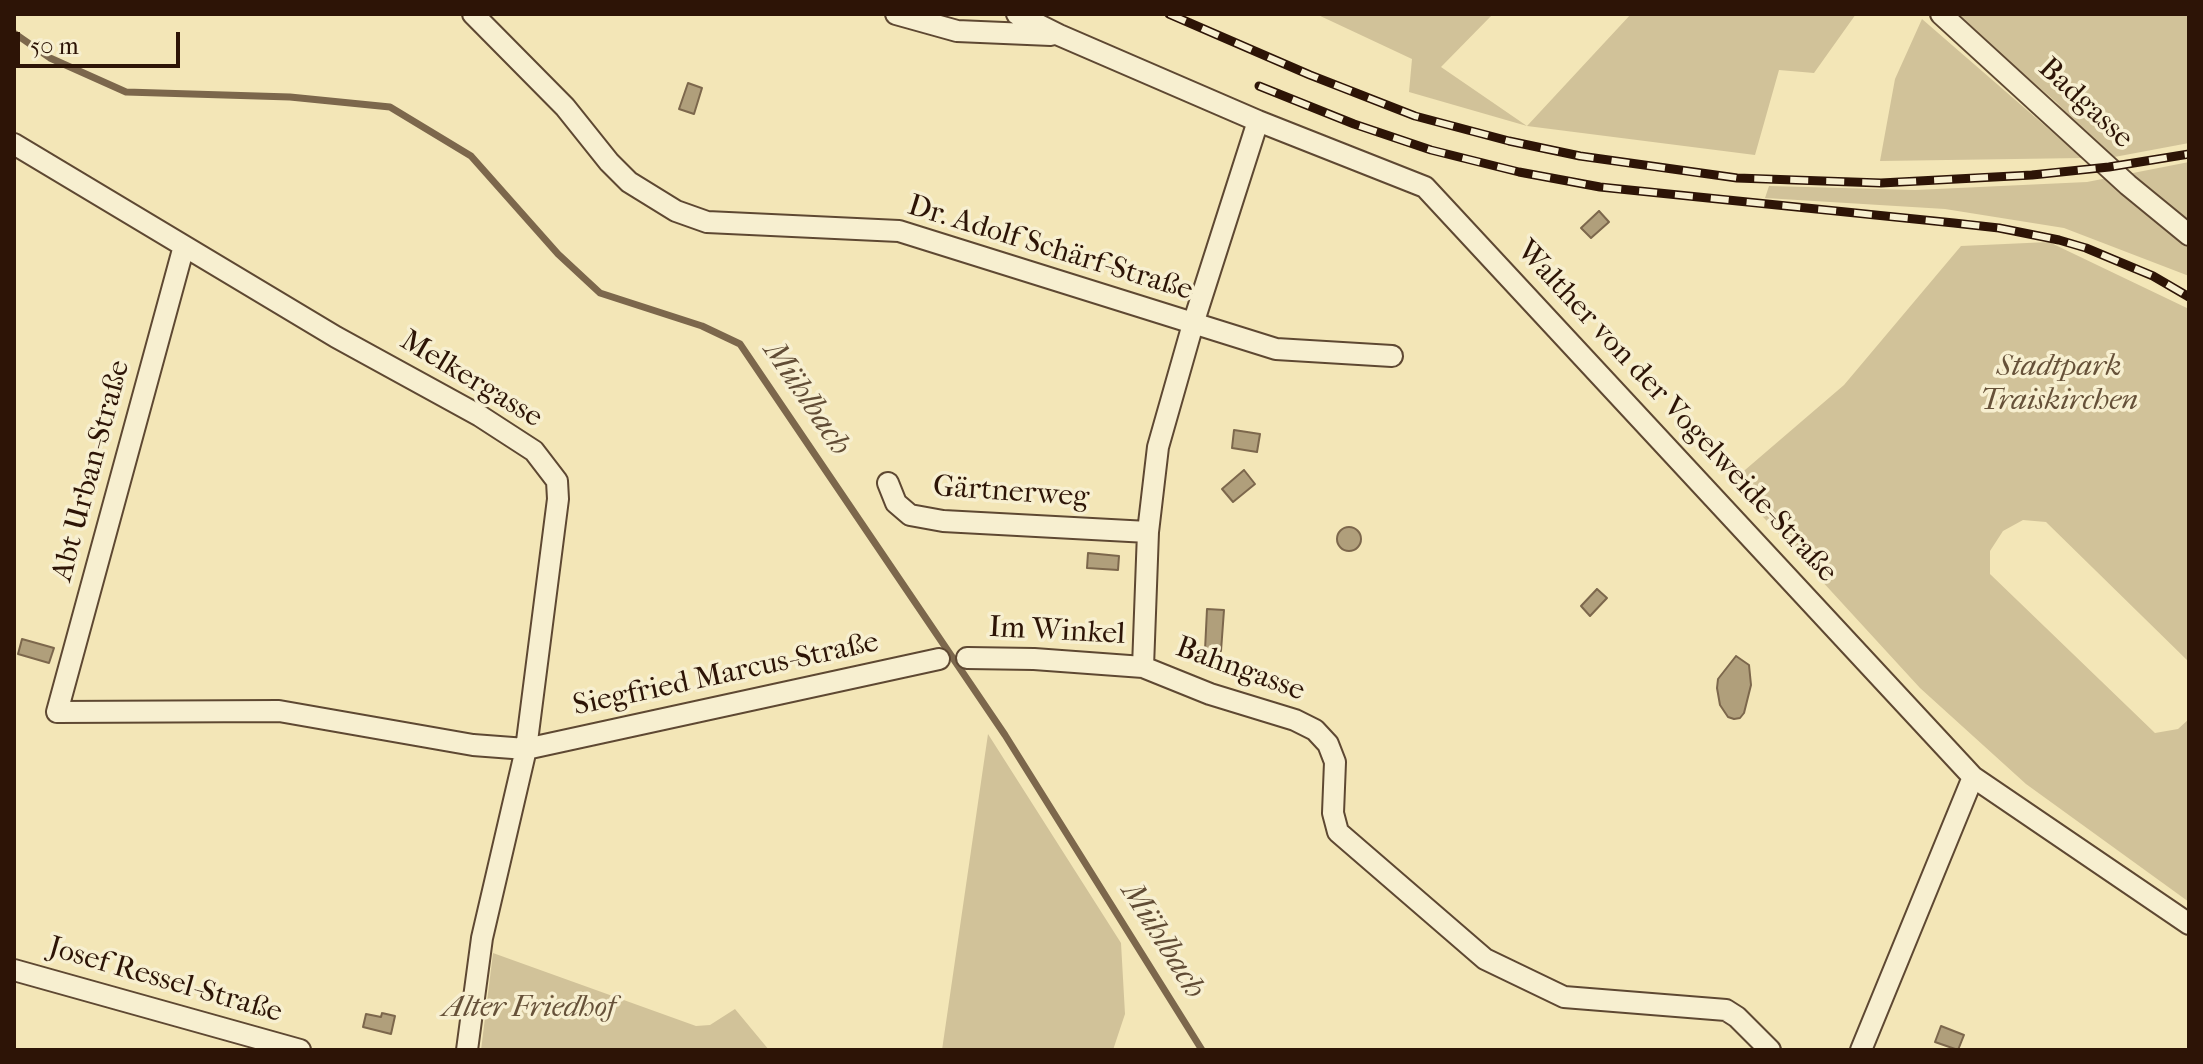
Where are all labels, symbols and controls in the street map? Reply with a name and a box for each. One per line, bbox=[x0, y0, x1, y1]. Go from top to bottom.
scale bar bbox=[20, 16, 184, 66]
text: 50 m bbox=[30, 32, 79, 60]
street label: Badgasse bbox=[2030, 51, 2140, 157]
street label: Dr. Adolf Schärf-Straße bbox=[903, 188, 1197, 310]
street label: Walther von der Vogelweide-Straße bbox=[1508, 234, 1844, 590]
street label: Melkergasse bbox=[393, 323, 549, 437]
water label: Mühlbach bbox=[754, 335, 858, 463]
park label: Stadtpark Traiskirchen bbox=[1980, 350, 2138, 420]
street label: Abt Urban-Straße bbox=[45, 357, 139, 585]
street label: Gärtnerweg bbox=[932, 470, 1090, 516]
street label: Im Winkel bbox=[988, 610, 1126, 654]
street label: Siegfried Marcus-Straße bbox=[570, 625, 882, 725]
street label: Bahngasse bbox=[1171, 630, 1309, 710]
water label: Mühlbach bbox=[1111, 876, 1213, 1006]
street label: Josef Ressel-Straße bbox=[44, 930, 286, 1032]
park label: Alter Friedhof bbox=[443, 991, 615, 1027]

